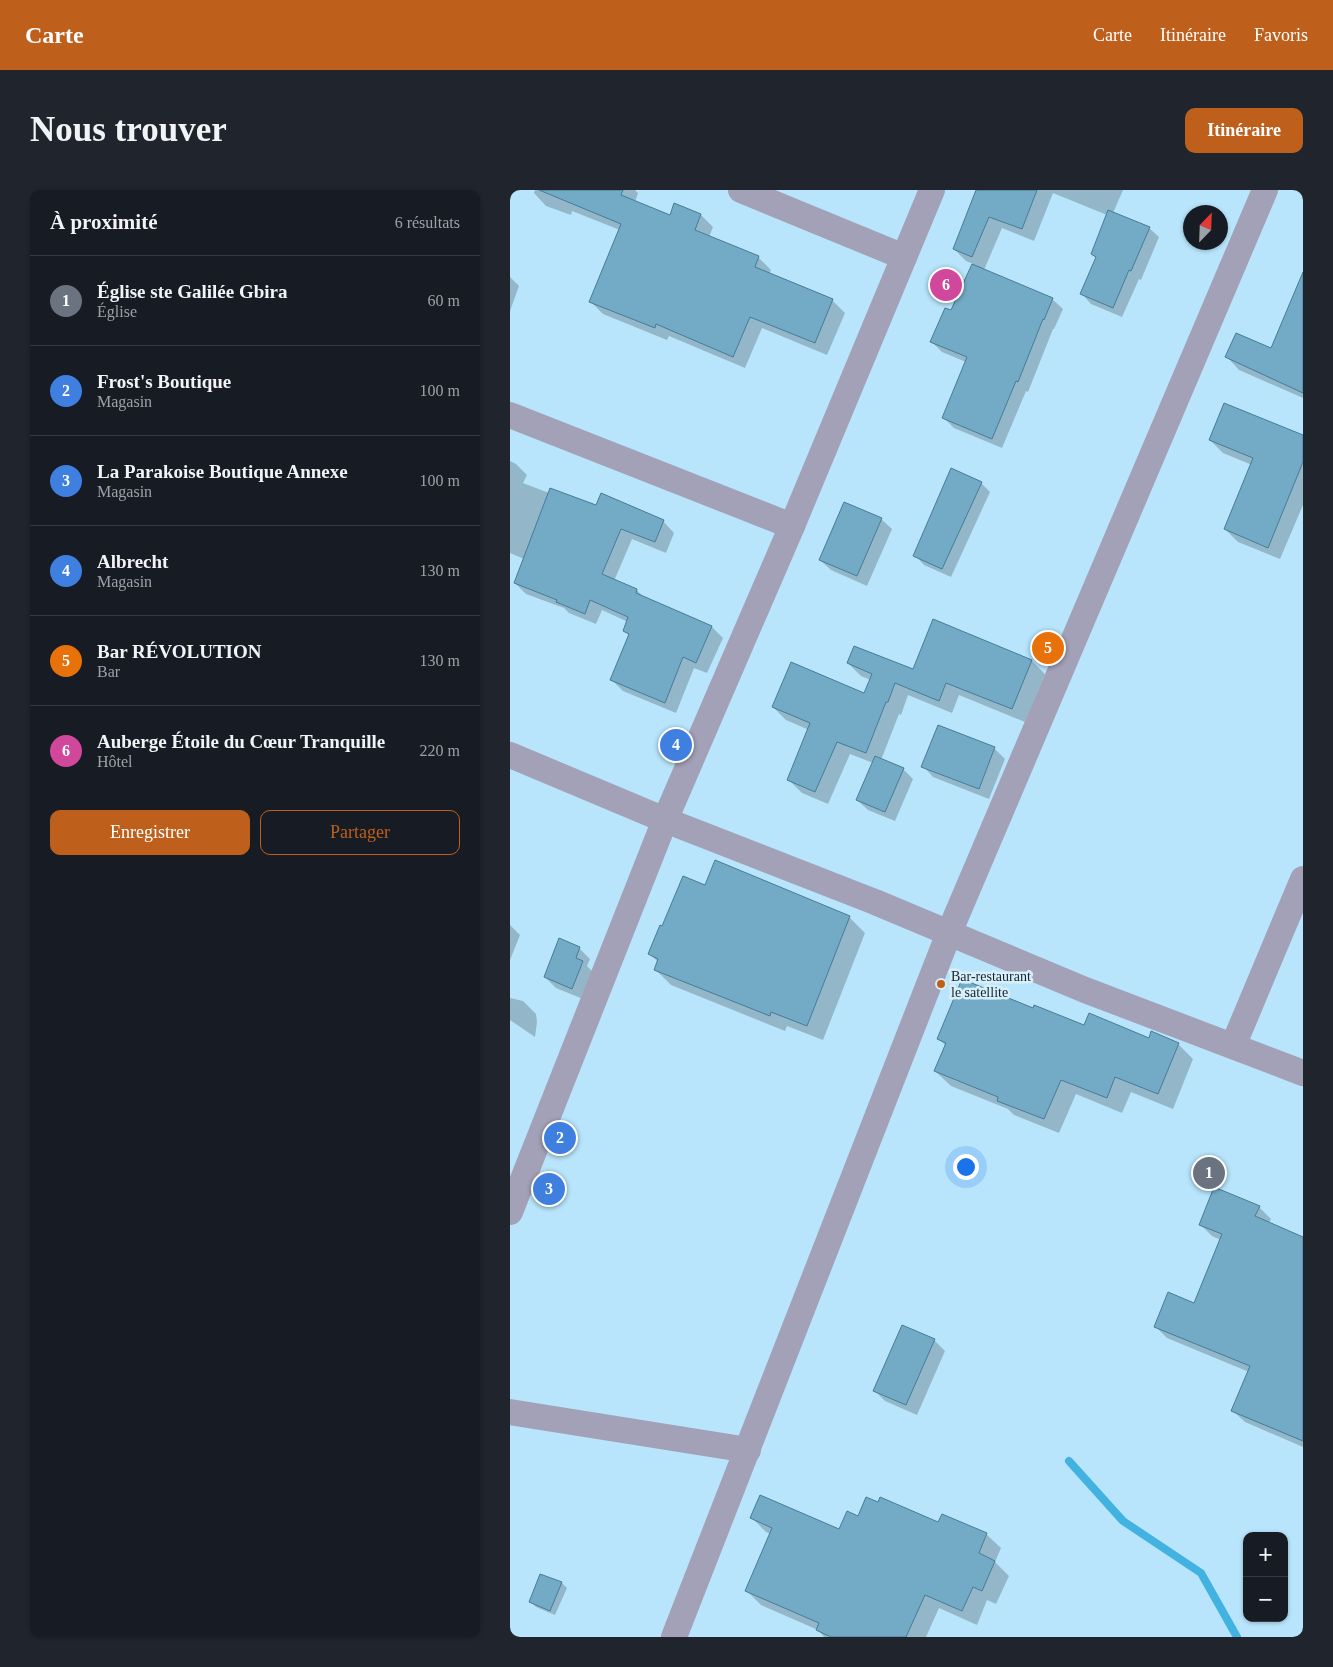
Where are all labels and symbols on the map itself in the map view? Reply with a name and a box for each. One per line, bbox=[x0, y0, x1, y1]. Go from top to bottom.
north arrow bbox=[1183, 205, 1228, 250]
pin: 6 bbox=[930, 266, 962, 304]
pin: 5 bbox=[1032, 629, 1064, 667]
pin: 4 bbox=[660, 726, 692, 764]
place label: Bar-restaurant le satellite bbox=[951, 969, 1031, 1000]
marker: Bar-restaurant le satellite bbox=[935, 978, 947, 990]
pin: 2 bbox=[544, 1119, 576, 1157]
your location bbox=[953, 1154, 979, 1180]
pin: 1 bbox=[1193, 1154, 1225, 1192]
pin: 3 bbox=[533, 1170, 565, 1208]

